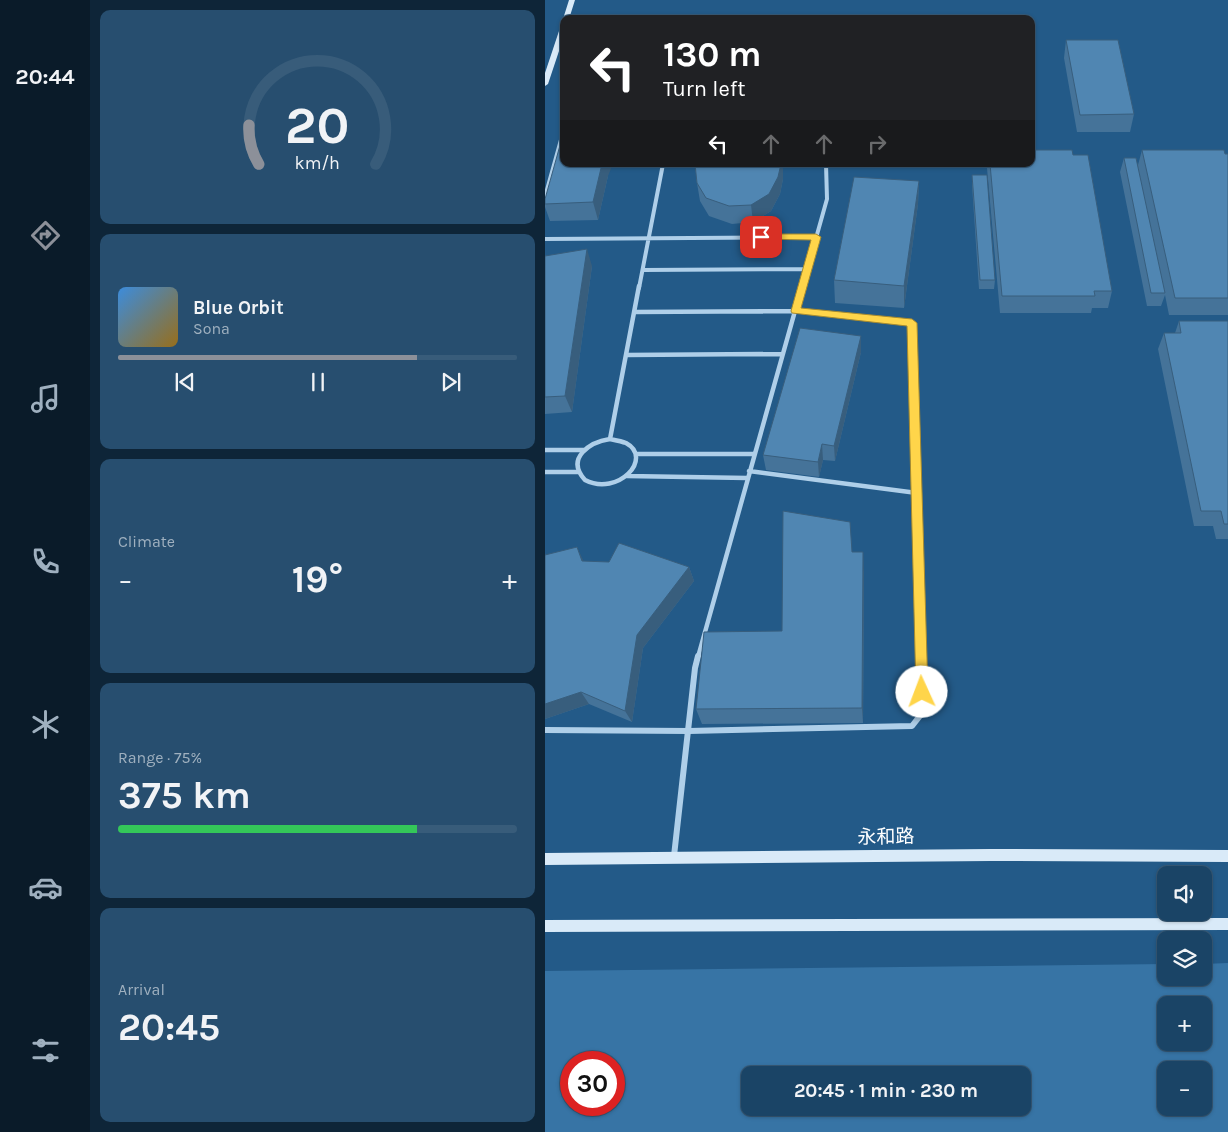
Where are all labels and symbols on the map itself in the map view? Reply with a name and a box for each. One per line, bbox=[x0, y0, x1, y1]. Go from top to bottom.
pin bbox=[740, 216, 782, 258]
position arrow bbox=[895, 665, 947, 717]
street label: 永和路 bbox=[857, 826, 915, 848]
speed limit sign: 30 bbox=[560, 1051, 625, 1116]

